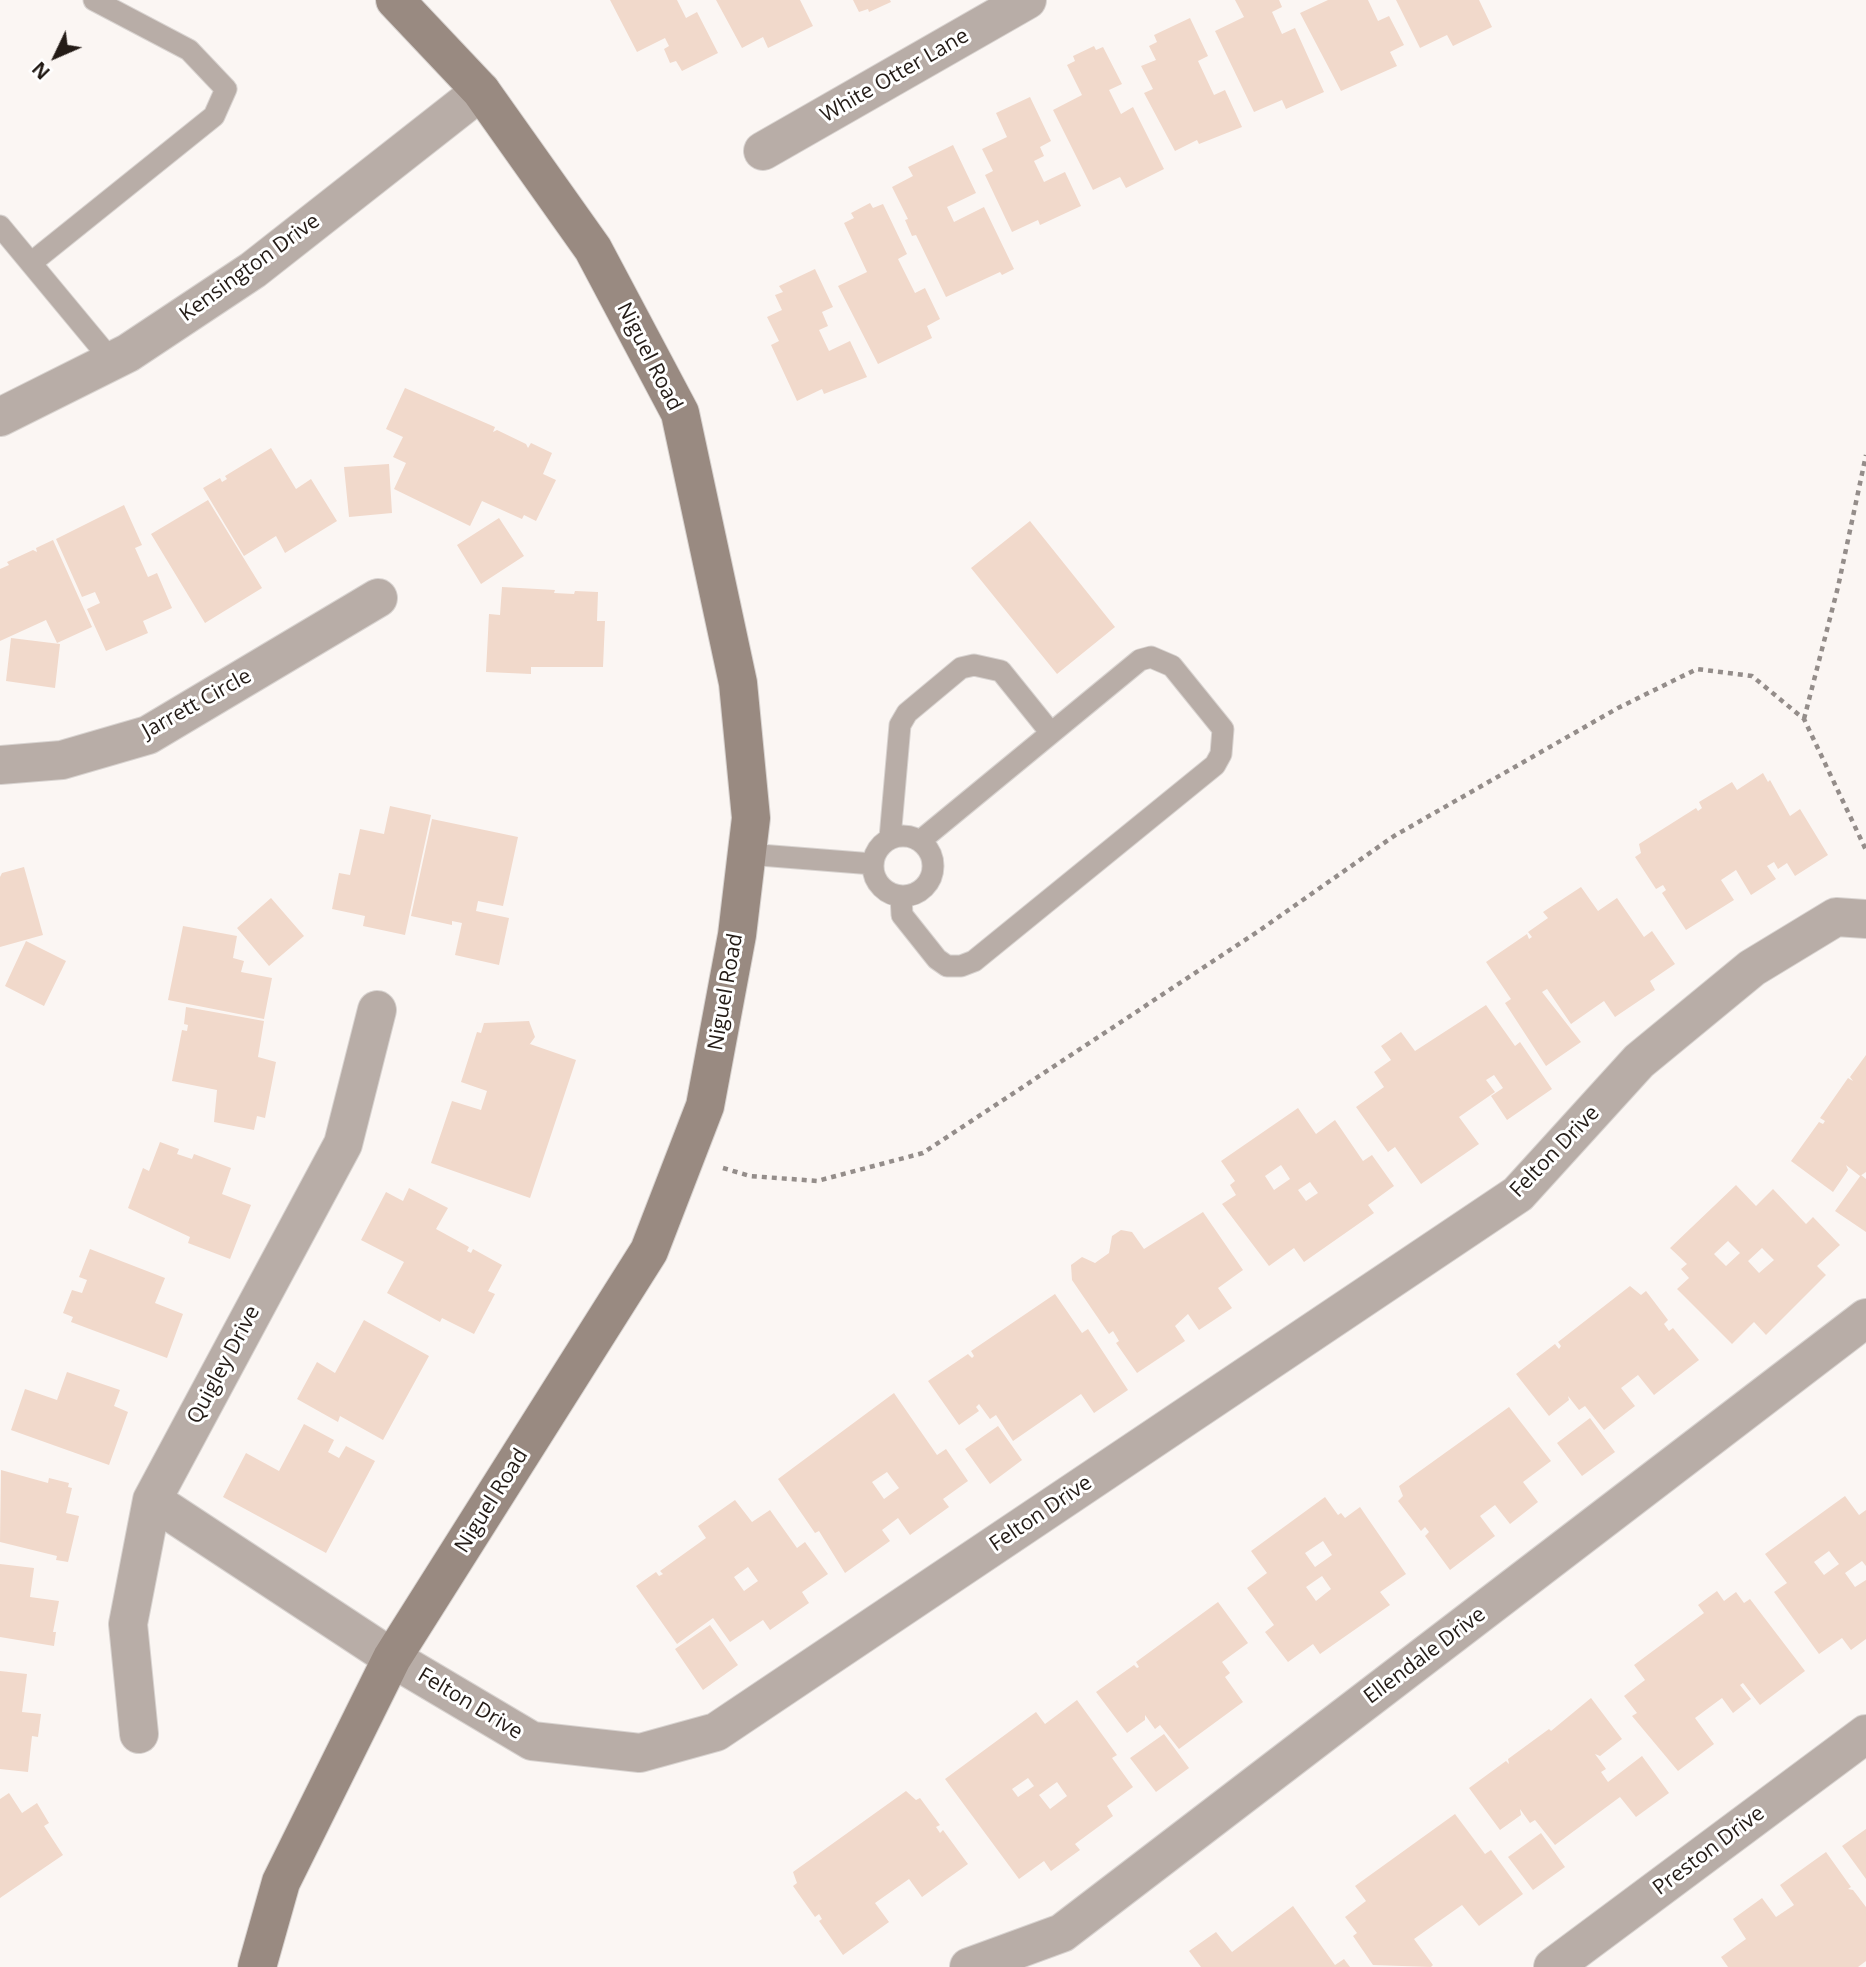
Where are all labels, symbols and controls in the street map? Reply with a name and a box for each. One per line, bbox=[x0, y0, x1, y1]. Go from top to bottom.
north arrow bbox=[21, 21, 91, 91]
street label: White Otter Lane bbox=[816, 23, 974, 129]
text: N bbox=[26, 56, 56, 85]
street label: Kensington Drive bbox=[175, 209, 325, 327]
street label: Niguel Road bbox=[611, 299, 687, 415]
street label: Jarrett Circle bbox=[138, 664, 256, 744]
street label: Niguel Road bbox=[703, 932, 749, 1052]
street label: Felton Drive bbox=[1505, 1101, 1605, 1203]
street label: Quigley Drive bbox=[182, 1302, 266, 1428]
street label: Niguel Road bbox=[450, 1444, 534, 1558]
street label: Felton Drive bbox=[985, 1471, 1097, 1557]
street label: Ellendale Drive bbox=[1359, 1602, 1491, 1710]
street label: Felton Drive bbox=[413, 1663, 527, 1745]
street label: Preston Drive bbox=[1648, 1801, 1770, 1901]

